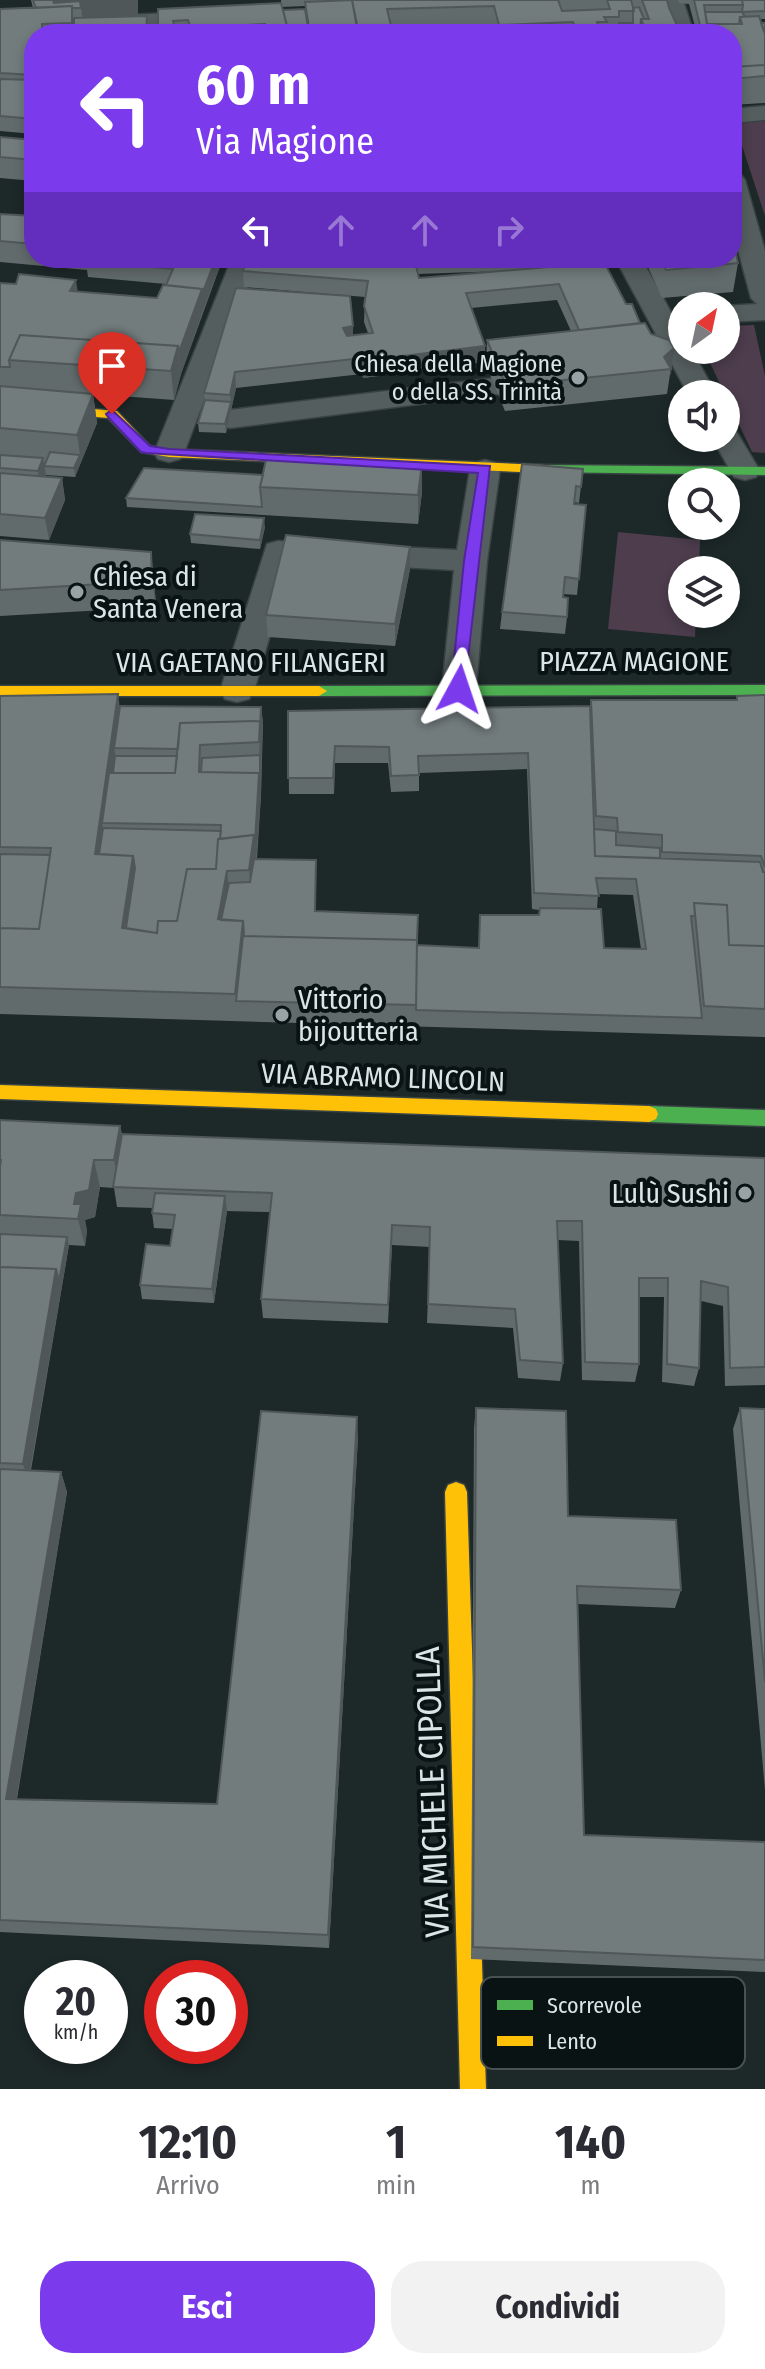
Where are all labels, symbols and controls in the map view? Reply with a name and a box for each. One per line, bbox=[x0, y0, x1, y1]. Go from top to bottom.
text: 60 m bbox=[196, 52, 310, 119]
icon: left bbox=[64, 56, 168, 160]
text: Via Magione bbox=[196, 120, 374, 164]
icon: left bbox=[235, 208, 279, 252]
icon: ahead bbox=[319, 208, 363, 252]
icon: ahead bbox=[403, 208, 447, 252]
icon: right bbox=[487, 208, 531, 252]
north arrow bbox=[668, 292, 740, 364]
map controls bbox=[668, 292, 740, 628]
pin bbox=[78, 332, 146, 414]
icon: arrive bbox=[90, 344, 134, 388]
place label: Chiesa della Magione o della SS. Trinità bbox=[354, 350, 562, 406]
marker: Chiesa della Magione o della SS. Trinità bbox=[569, 369, 587, 387]
button: sound bbox=[668, 380, 740, 452]
button: search bbox=[668, 468, 740, 540]
button: layers bbox=[668, 556, 740, 628]
place label: Chiesa di Santa Venera bbox=[93, 560, 243, 625]
marker: Chiesa di Santa Venera bbox=[68, 583, 86, 601]
street label: PIAZZA MAGIONE bbox=[539, 645, 729, 678]
street label: VIA GAETANO FILANGERI bbox=[116, 646, 386, 679]
position arrow bbox=[417, 647, 501, 731]
place label: Vittorio bijoutteria bbox=[298, 983, 419, 1048]
marker: Vittorio bijoutteria bbox=[273, 1006, 291, 1024]
street label: VIA ABRAMO LINCOLN bbox=[260, 1057, 506, 1098]
place label: Lulù Sushi bbox=[611, 1177, 729, 1210]
marker: Lulù Sushi bbox=[736, 1184, 754, 1202]
street label: VIA MICHELE CIPOLLA bbox=[407, 1646, 458, 1938]
speed limit sign: 30 bbox=[144, 1960, 248, 2064]
legend bbox=[481, 1977, 745, 2069]
text: 20 bbox=[56, 1978, 96, 2026]
text: Scorrevole bbox=[547, 1992, 642, 2019]
text: km/h bbox=[54, 2020, 98, 2044]
text: Lento bbox=[547, 2028, 597, 2055]
text: 12:10 bbox=[139, 2113, 237, 2171]
text: 1 bbox=[386, 2113, 406, 2171]
text: 140 bbox=[555, 2113, 626, 2171]
text: Arrivo bbox=[156, 2170, 220, 2201]
text: min bbox=[376, 2170, 416, 2201]
text: m bbox=[581, 2170, 601, 2201]
button: Esci bbox=[40, 2261, 375, 2353]
button: Condividi bbox=[391, 2261, 725, 2353]

